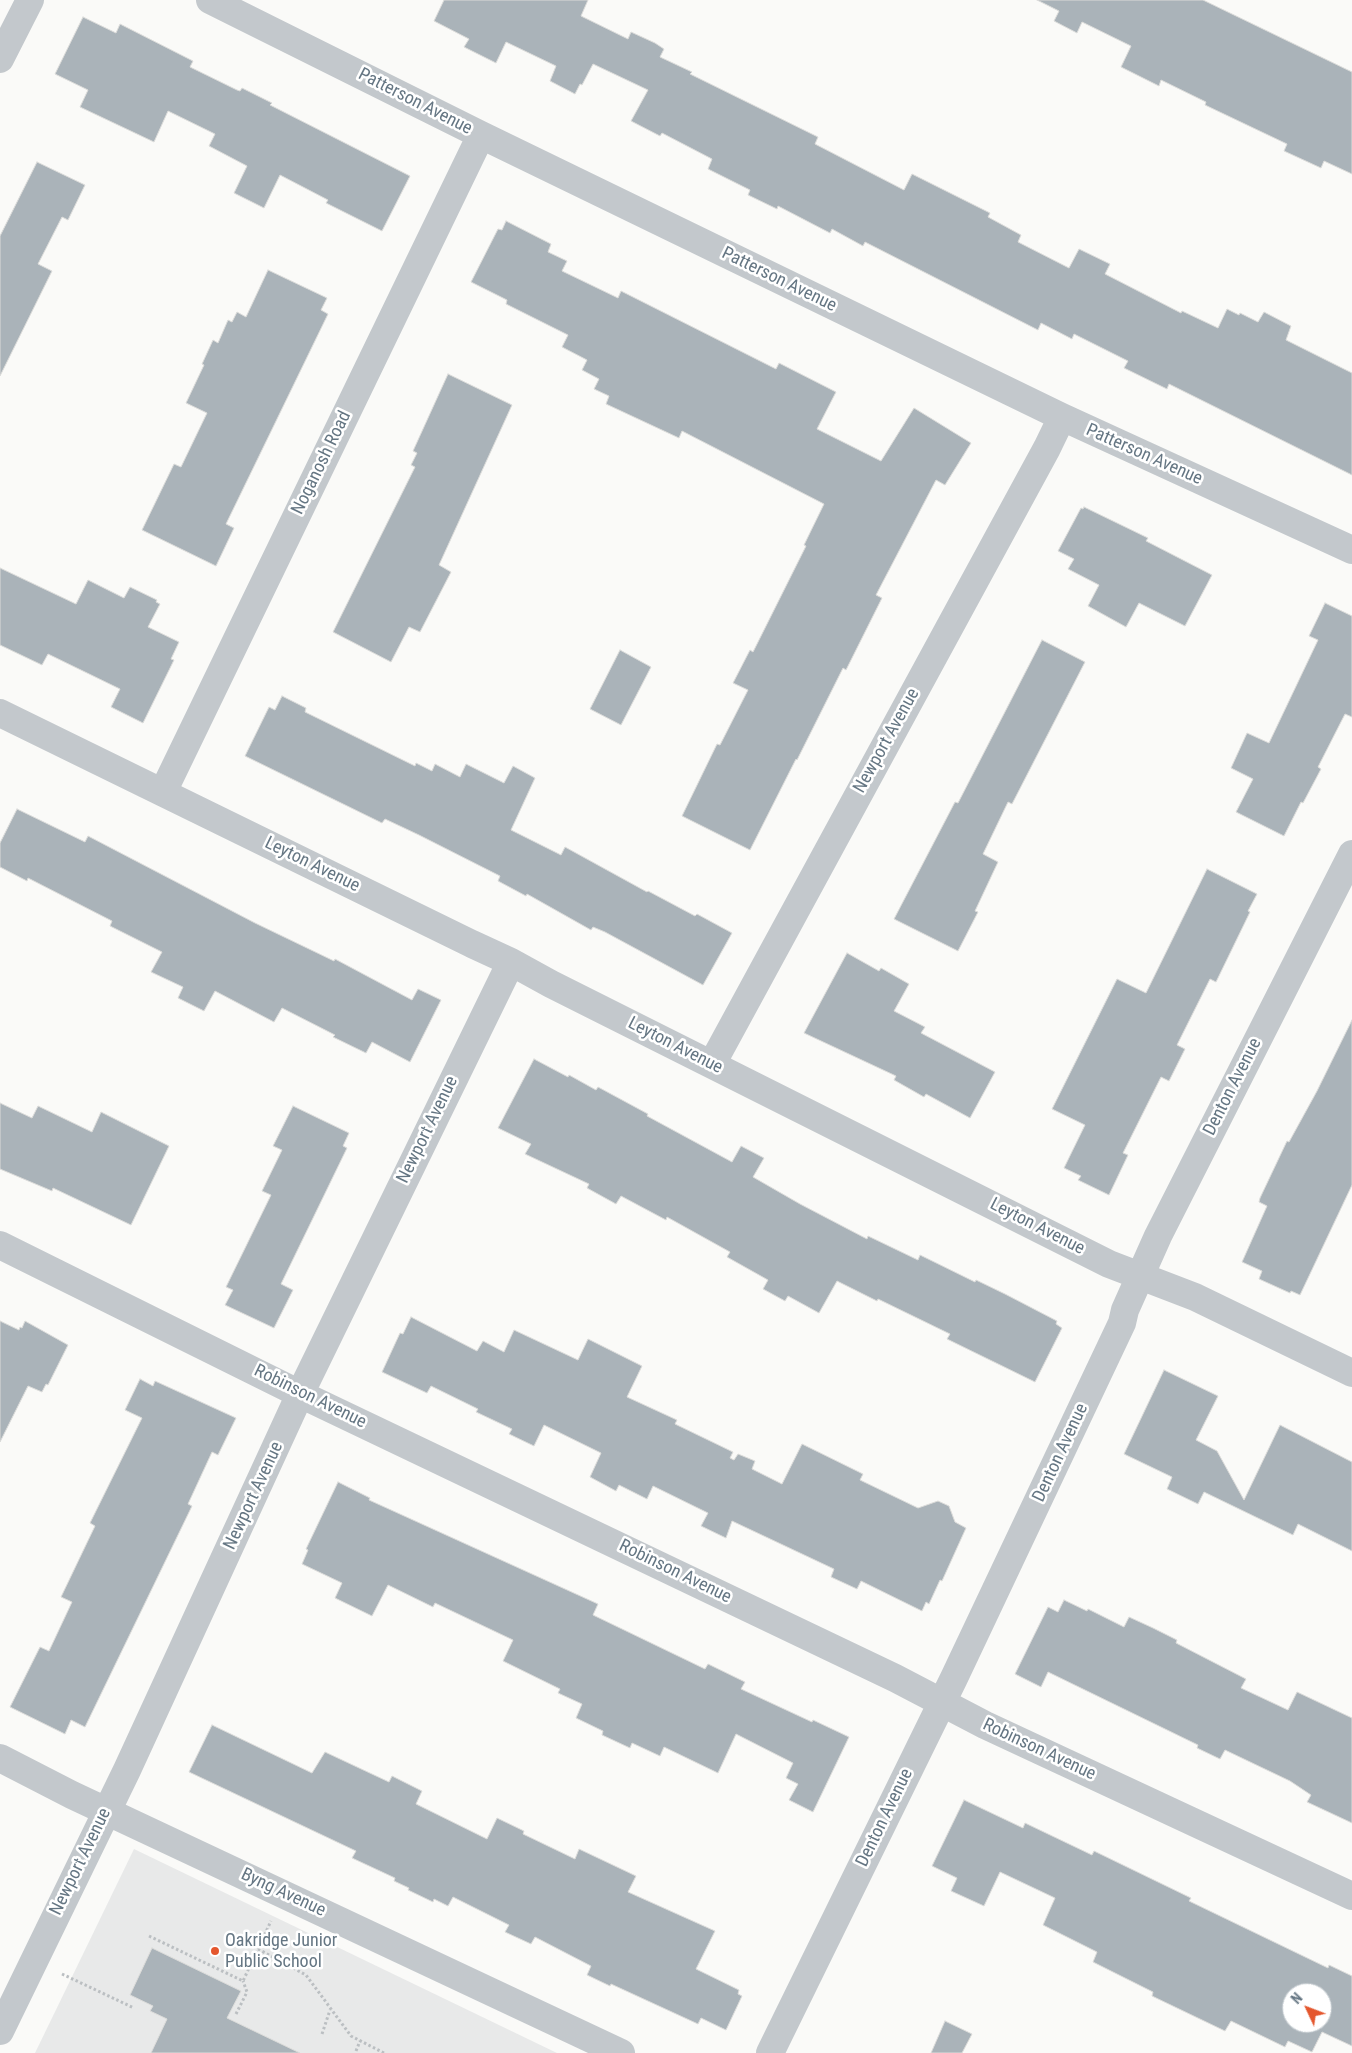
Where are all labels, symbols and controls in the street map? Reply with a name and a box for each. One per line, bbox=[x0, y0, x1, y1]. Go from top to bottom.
street label: Patterson Avenue bbox=[354, 64, 476, 140]
street label: Patterson Avenue bbox=[718, 243, 840, 317]
street label: Noganosh Road bbox=[288, 408, 356, 518]
street label: Patterson Avenue bbox=[1083, 420, 1205, 490]
street label: Newport Avenue bbox=[849, 685, 925, 797]
street label: Leyton Avenue bbox=[261, 833, 363, 897]
street label: Leyton Avenue bbox=[624, 1013, 726, 1079]
street label: Denton Avenue bbox=[1199, 1035, 1267, 1139]
street label: Newport Avenue bbox=[393, 1073, 463, 1187]
street label: Leyton Avenue bbox=[986, 1194, 1088, 1260]
street label: Robinson Avenue bbox=[250, 1361, 370, 1433]
street label: Denton Avenue bbox=[1029, 1400, 1093, 1506]
street label: Newport Avenue bbox=[220, 1439, 288, 1553]
street label: Robinson Avenue bbox=[615, 1536, 735, 1608]
street label: Robinson Avenue bbox=[979, 1714, 1099, 1786]
street label: Denton Avenue bbox=[852, 1766, 918, 1870]
street label: Newport Avenue bbox=[46, 1805, 116, 1919]
street label: Byng Avenue bbox=[237, 1864, 329, 1922]
place label: Oakridge Junior Public School bbox=[225, 1930, 337, 1972]
marker: Oakridge Junior Public School bbox=[209, 1945, 221, 1957]
north arrow bbox=[1282, 1983, 1332, 2033]
text: N bbox=[1288, 1990, 1306, 2007]

